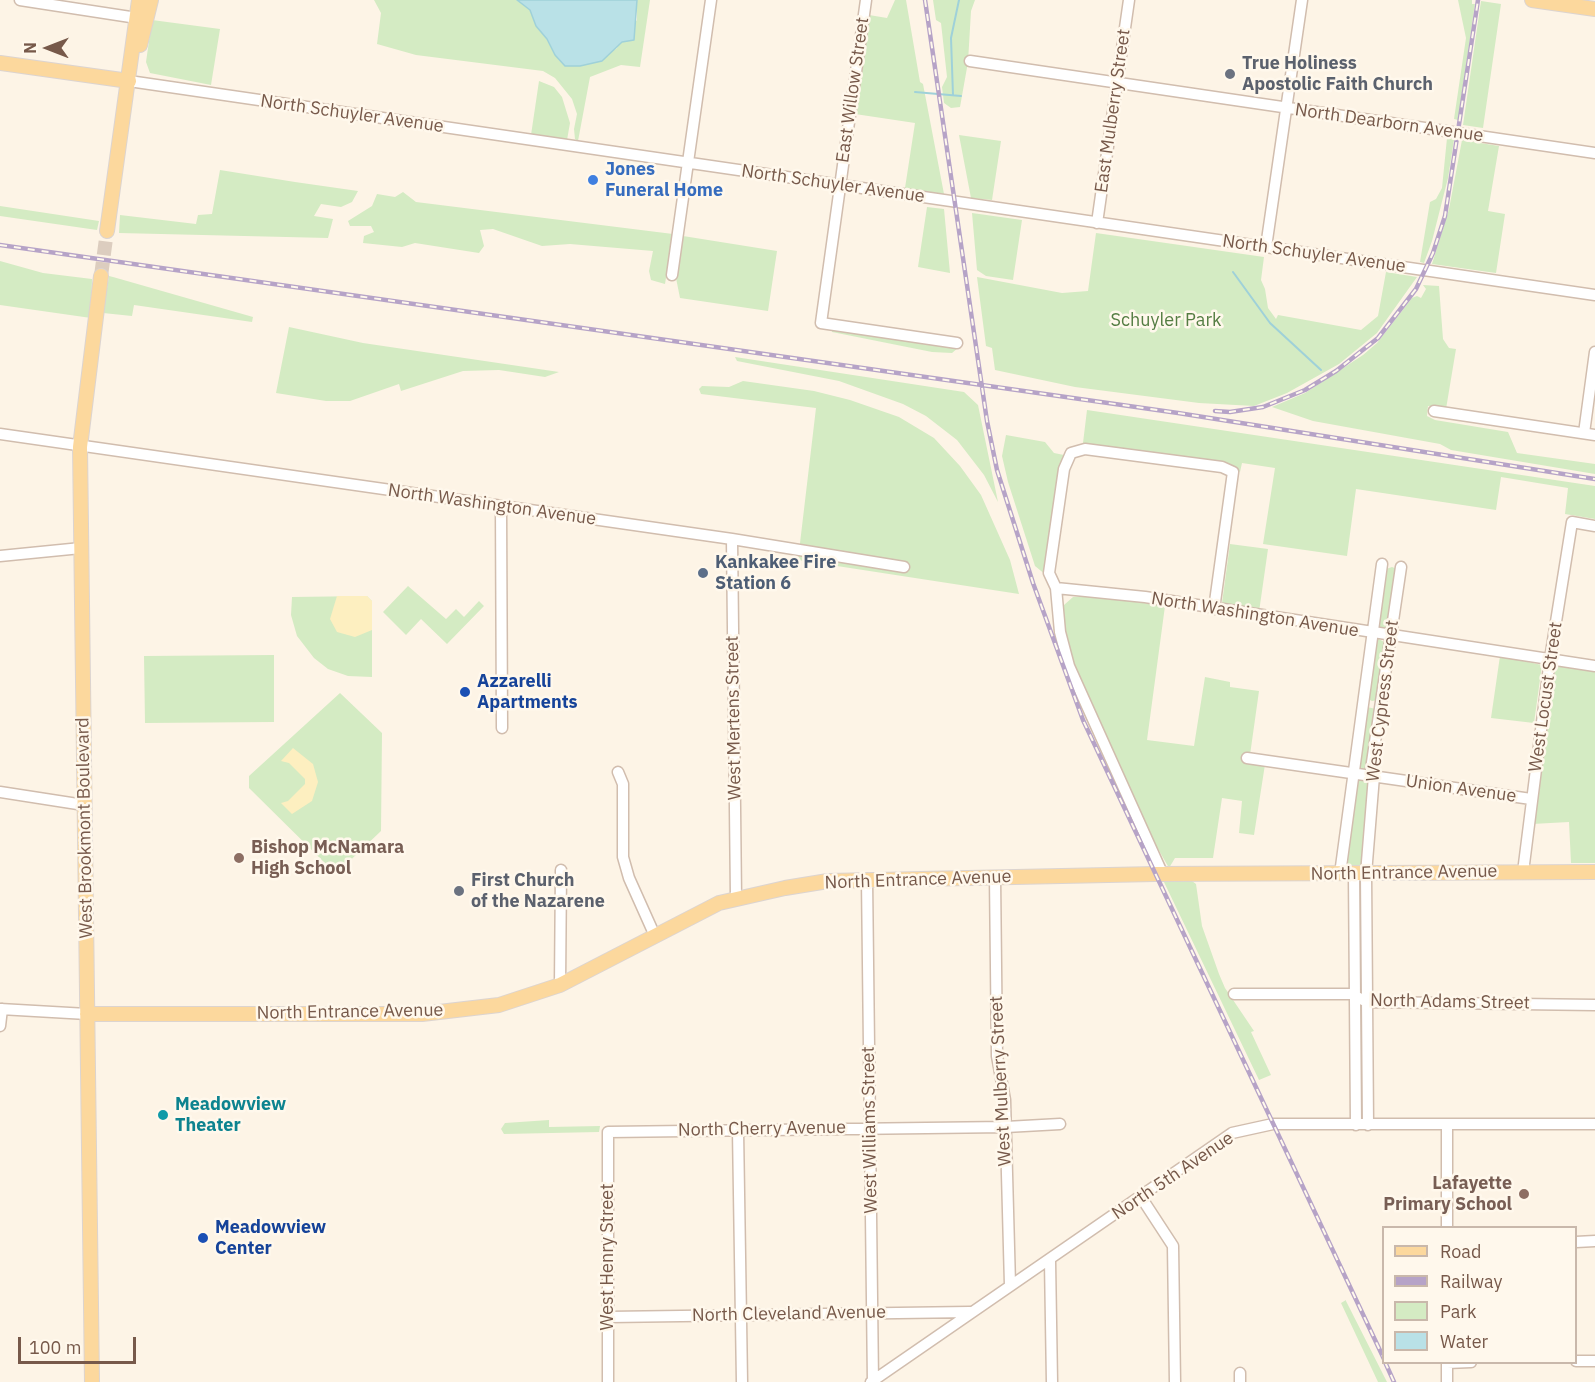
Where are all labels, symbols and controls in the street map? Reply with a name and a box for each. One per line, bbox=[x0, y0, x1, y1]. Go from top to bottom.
street label: East Willow Street bbox=[832, 16, 874, 164]
north arrow bbox=[18, 18, 78, 78]
street label: East Mulberry Street bbox=[1091, 28, 1135, 194]
text: N bbox=[20, 42, 40, 54]
place label: True Holiness Apostolic Faith Church bbox=[1242, 53, 1433, 96]
marker: True Holiness Apostolic Faith Church bbox=[1223, 67, 1237, 81]
street label: North Schuyler Avenue bbox=[259, 90, 445, 138]
street label: North Dearborn Avenue bbox=[1293, 99, 1485, 147]
place label: Jones Funeral Home bbox=[605, 159, 723, 201]
street label: North Schuyler Avenue bbox=[740, 160, 926, 208]
marker: Jones Funeral Home bbox=[586, 173, 600, 187]
street label: North Schuyler Avenue bbox=[1221, 230, 1407, 278]
park label: Schuyler Park bbox=[1110, 310, 1222, 332]
street label: North Washington Avenue bbox=[387, 480, 597, 530]
place label: Kankakee Fire Station 6 bbox=[715, 552, 836, 594]
marker: Kankakee Fire Station 6 bbox=[696, 566, 710, 580]
street label: North Washington Avenue bbox=[1150, 588, 1360, 642]
street label: West Cypress Street bbox=[1362, 619, 1404, 783]
street label: West Locust Street bbox=[1525, 620, 1567, 774]
street label: West Mertens Street bbox=[722, 635, 746, 801]
place label: Azzarelli Apartments bbox=[477, 671, 578, 714]
marker: Azzarelli Apartments bbox=[458, 685, 472, 699]
street label: West Brookmont Boulevard bbox=[72, 717, 98, 939]
street label: Union Avenue bbox=[1404, 771, 1518, 807]
place label: Bishop McNamara High School bbox=[251, 837, 404, 880]
marker: Bishop McNamara High School bbox=[232, 851, 246, 865]
street label: North Entrance Avenue bbox=[1310, 861, 1498, 885]
street label: North Entrance Avenue bbox=[824, 866, 1012, 894]
place label: First Church of the Nazarene bbox=[471, 870, 605, 912]
marker: First Church of the Nazarene bbox=[452, 884, 466, 898]
street label: North Adams Street bbox=[1370, 990, 1530, 1014]
street label: West Mulberry Street bbox=[986, 995, 1016, 1167]
street label: North Entrance Avenue bbox=[256, 1000, 444, 1024]
street label: West Williams Street bbox=[858, 1046, 882, 1214]
place label: Meadowview Theater bbox=[175, 1094, 286, 1136]
marker: Meadowview Theater bbox=[156, 1108, 170, 1122]
street label: North Cherry Avenue bbox=[678, 1117, 846, 1141]
street label: North 5th Avenue bbox=[1108, 1127, 1238, 1225]
place label: Lafayette Primary School bbox=[1383, 1173, 1512, 1216]
street label: West Henry Street bbox=[597, 1183, 619, 1331]
marker: Lafayette Primary School bbox=[1517, 1187, 1531, 1201]
place label: Meadowview Center bbox=[215, 1217, 326, 1260]
legend bbox=[1382, 1226, 1577, 1364]
marker: Meadowview Center bbox=[196, 1231, 210, 1245]
text: Road bbox=[1440, 1240, 1481, 1263]
text: Railway bbox=[1440, 1270, 1502, 1293]
text: Park bbox=[1440, 1300, 1476, 1323]
street label: North Cleveland Avenue bbox=[692, 1302, 886, 1326]
scale bar bbox=[21, 1325, 140, 1363]
text: Water bbox=[1440, 1330, 1488, 1353]
text: 100 m bbox=[29, 1336, 81, 1359]

